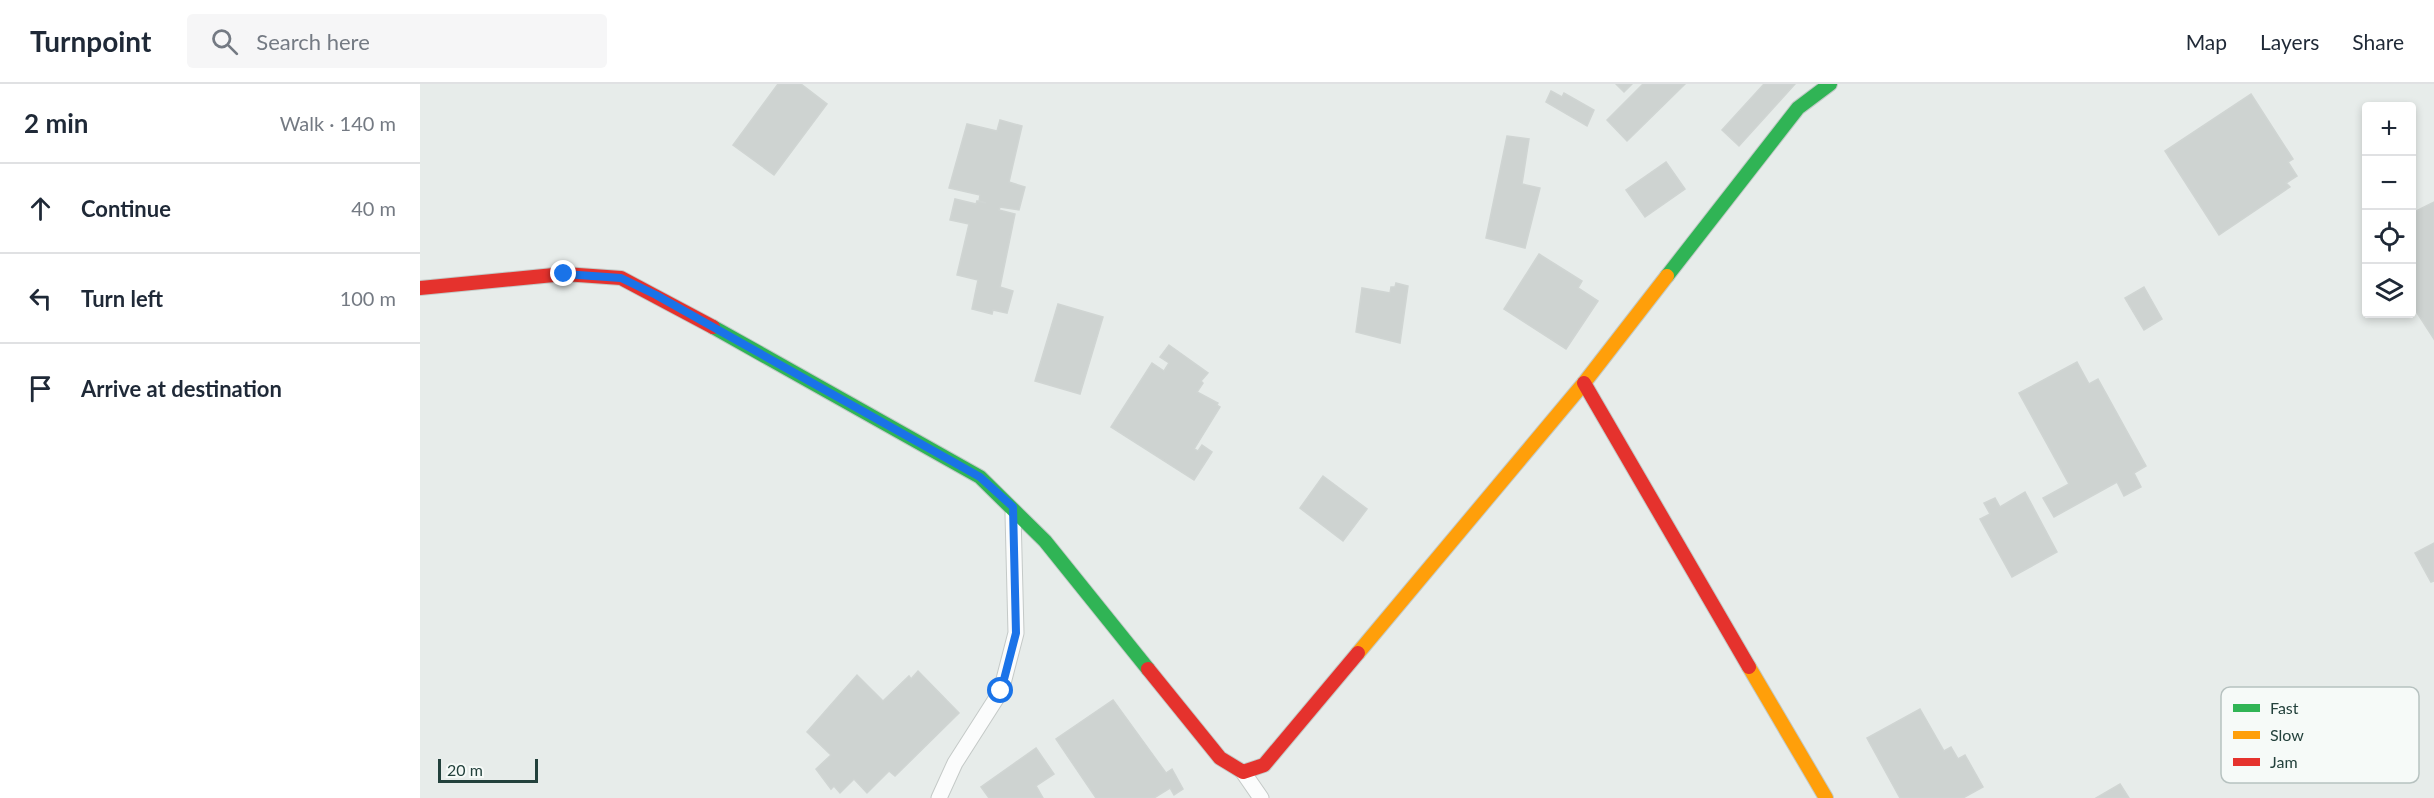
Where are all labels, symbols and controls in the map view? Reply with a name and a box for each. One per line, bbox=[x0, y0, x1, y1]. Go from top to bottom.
search box bbox=[187, 14, 607, 68]
text: Turnpoint bbox=[30, 24, 151, 58]
icon: search bbox=[208, 25, 241, 58]
text: Search here bbox=[256, 28, 370, 55]
text: Map bbox=[2186, 29, 2227, 54]
text: Layers bbox=[2260, 29, 2319, 54]
text: Share bbox=[2352, 29, 2404, 54]
map controls bbox=[2362, 102, 2416, 318]
button: + bbox=[2362, 102, 2416, 156]
text: 2 min bbox=[24, 107, 88, 139]
text: Walk · 140 m bbox=[280, 111, 396, 135]
button: − bbox=[2362, 156, 2416, 210]
icon: ahead bbox=[24, 192, 57, 225]
text: Continue bbox=[81, 195, 171, 222]
text: 40 m bbox=[351, 196, 396, 220]
button: locate bbox=[2362, 210, 2416, 264]
route end bbox=[550, 260, 576, 286]
button: layers bbox=[2362, 264, 2416, 318]
icon: left bbox=[24, 282, 57, 315]
text: Turn left bbox=[81, 285, 163, 312]
text: 100 m bbox=[340, 286, 396, 310]
icon: arrive bbox=[24, 372, 57, 405]
text: Arrive at destination bbox=[81, 375, 282, 402]
route start bbox=[987, 677, 1013, 703]
legend bbox=[2221, 687, 2419, 783]
text: Fast bbox=[2270, 698, 2299, 717]
text: Slow bbox=[2270, 725, 2304, 744]
text: Jam bbox=[2270, 752, 2298, 771]
scale bar bbox=[438, 756, 538, 784]
text: 20 m bbox=[447, 760, 483, 779]

